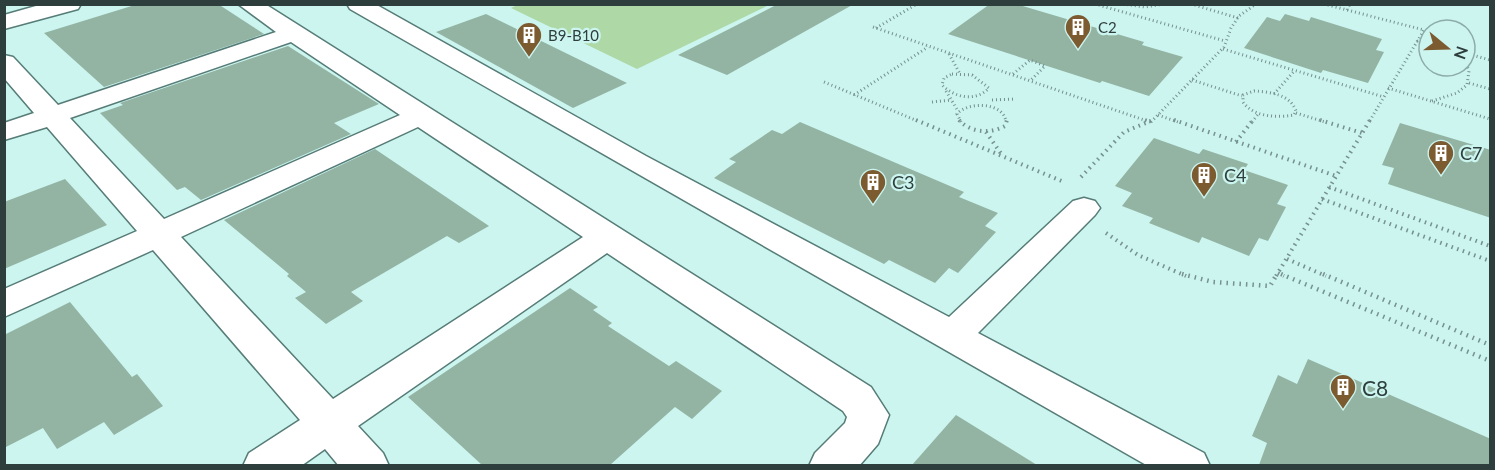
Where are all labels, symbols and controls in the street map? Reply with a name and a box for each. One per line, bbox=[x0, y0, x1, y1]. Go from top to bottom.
building icon: C2 bbox=[1063, 12, 1093, 50]
place label: C2 bbox=[1098, 18, 1117, 36]
north arrow bbox=[1417, 18, 1477, 78]
building icon: B9-B10 bbox=[514, 20, 544, 58]
place label: B9-B10 bbox=[548, 26, 599, 44]
text: N bbox=[1451, 44, 1473, 62]
building icon: C7 bbox=[1426, 138, 1456, 176]
place label: C7 bbox=[1460, 142, 1482, 164]
building icon: C4 bbox=[1189, 160, 1219, 198]
place label: C4 bbox=[1224, 164, 1246, 186]
building icon: C3 bbox=[858, 167, 888, 205]
place label: C3 bbox=[892, 171, 914, 193]
building icon: C8 bbox=[1328, 372, 1358, 410]
place label: C8 bbox=[1362, 375, 1388, 400]

